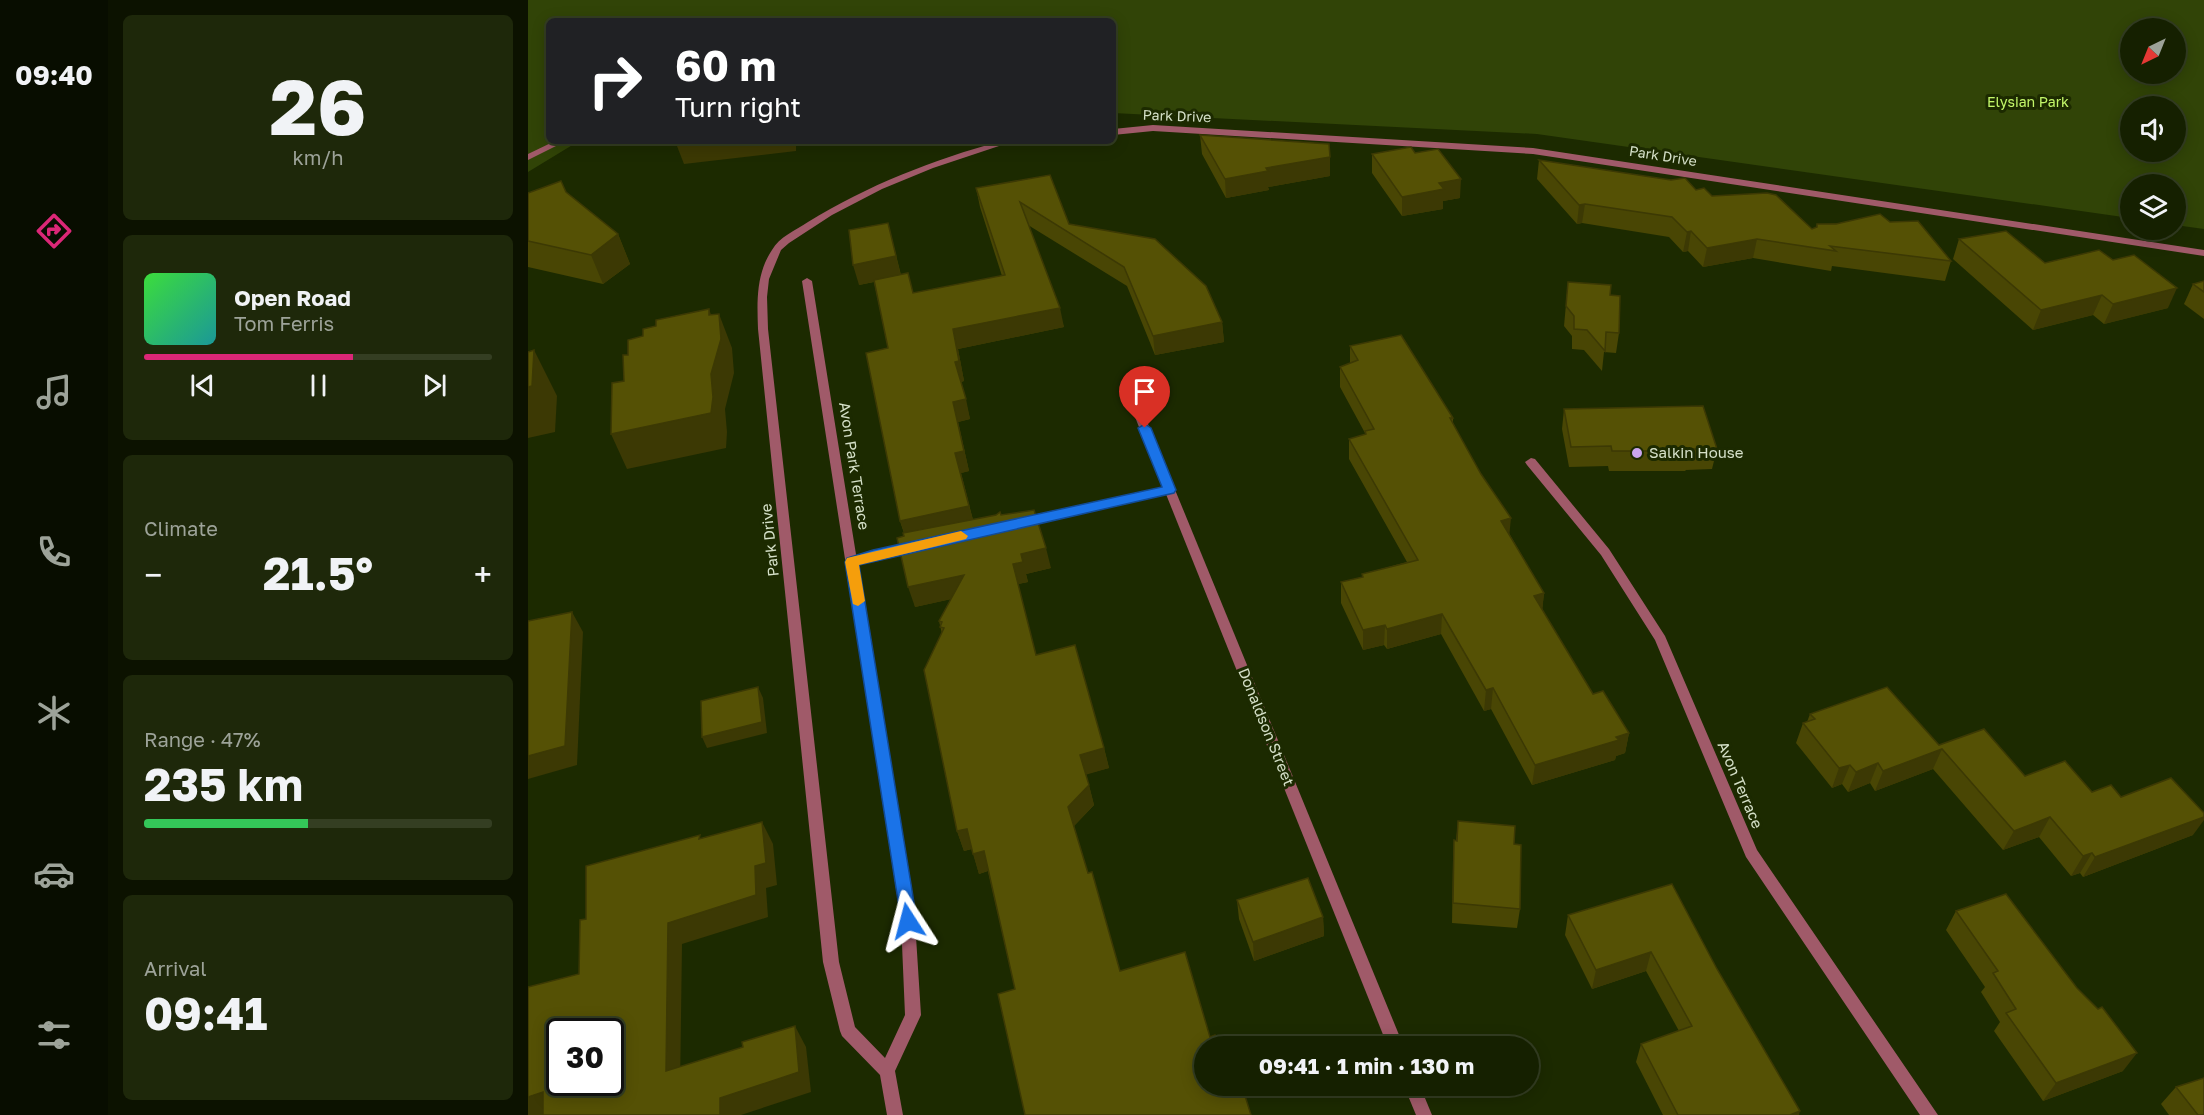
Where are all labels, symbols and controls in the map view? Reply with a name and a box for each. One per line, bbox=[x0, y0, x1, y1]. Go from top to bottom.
north arrow bbox=[2120, 18, 2186, 84]
map controls bbox=[2120, 18, 2186, 240]
text: 60 m bbox=[675, 40, 776, 90]
icon: right bbox=[576, 42, 654, 120]
text: 09:40 bbox=[15, 59, 93, 91]
text: 26 bbox=[269, 59, 367, 152]
text: Turn right bbox=[675, 91, 801, 123]
park label: Elysian Park bbox=[1987, 93, 2069, 110]
button: sound bbox=[2120, 96, 2186, 162]
street label: Park Drive bbox=[1142, 106, 1212, 125]
street label: Park Drive bbox=[1628, 142, 1698, 169]
text: km/h bbox=[293, 145, 343, 169]
button: layers bbox=[2120, 174, 2186, 240]
icon: directions bbox=[33, 210, 75, 252]
text: Open Road bbox=[234, 284, 351, 311]
text: Tom Ferris bbox=[234, 311, 334, 335]
pin bbox=[1119, 366, 1170, 428]
icon: previous bbox=[186, 369, 219, 402]
icon: pause bbox=[302, 369, 335, 402]
icon: next bbox=[418, 369, 451, 402]
icon: music bbox=[33, 371, 75, 413]
icon: arrive bbox=[1128, 375, 1161, 408]
street label: Avon Park Terrace bbox=[836, 401, 874, 531]
place label: Salkin House bbox=[1649, 443, 1744, 461]
marker: Salkin House bbox=[1630, 446, 1644, 460]
street label: Park Drive bbox=[756, 502, 782, 578]
text: Climate bbox=[144, 516, 218, 540]
icon: phone bbox=[33, 531, 75, 573]
text: 21.5° bbox=[263, 546, 373, 600]
text: − bbox=[144, 555, 162, 594]
text: + bbox=[474, 555, 492, 594]
street label: Donaldson Street bbox=[1235, 665, 1299, 788]
icon: climate bbox=[33, 692, 75, 734]
text: Range · 47% bbox=[144, 727, 261, 751]
street label: Avon Terrace bbox=[1715, 738, 1767, 831]
text: 235 km bbox=[144, 757, 303, 811]
icon: car bbox=[33, 853, 75, 895]
position arrow bbox=[876, 889, 940, 953]
text: Arrival bbox=[144, 956, 207, 980]
text: 09:41 bbox=[144, 986, 268, 1040]
icon: filters bbox=[33, 1014, 75, 1056]
speed limit sign: 30 bbox=[546, 1018, 624, 1096]
text: 09:41 · 1 min · 130 m bbox=[1259, 1052, 1474, 1079]

